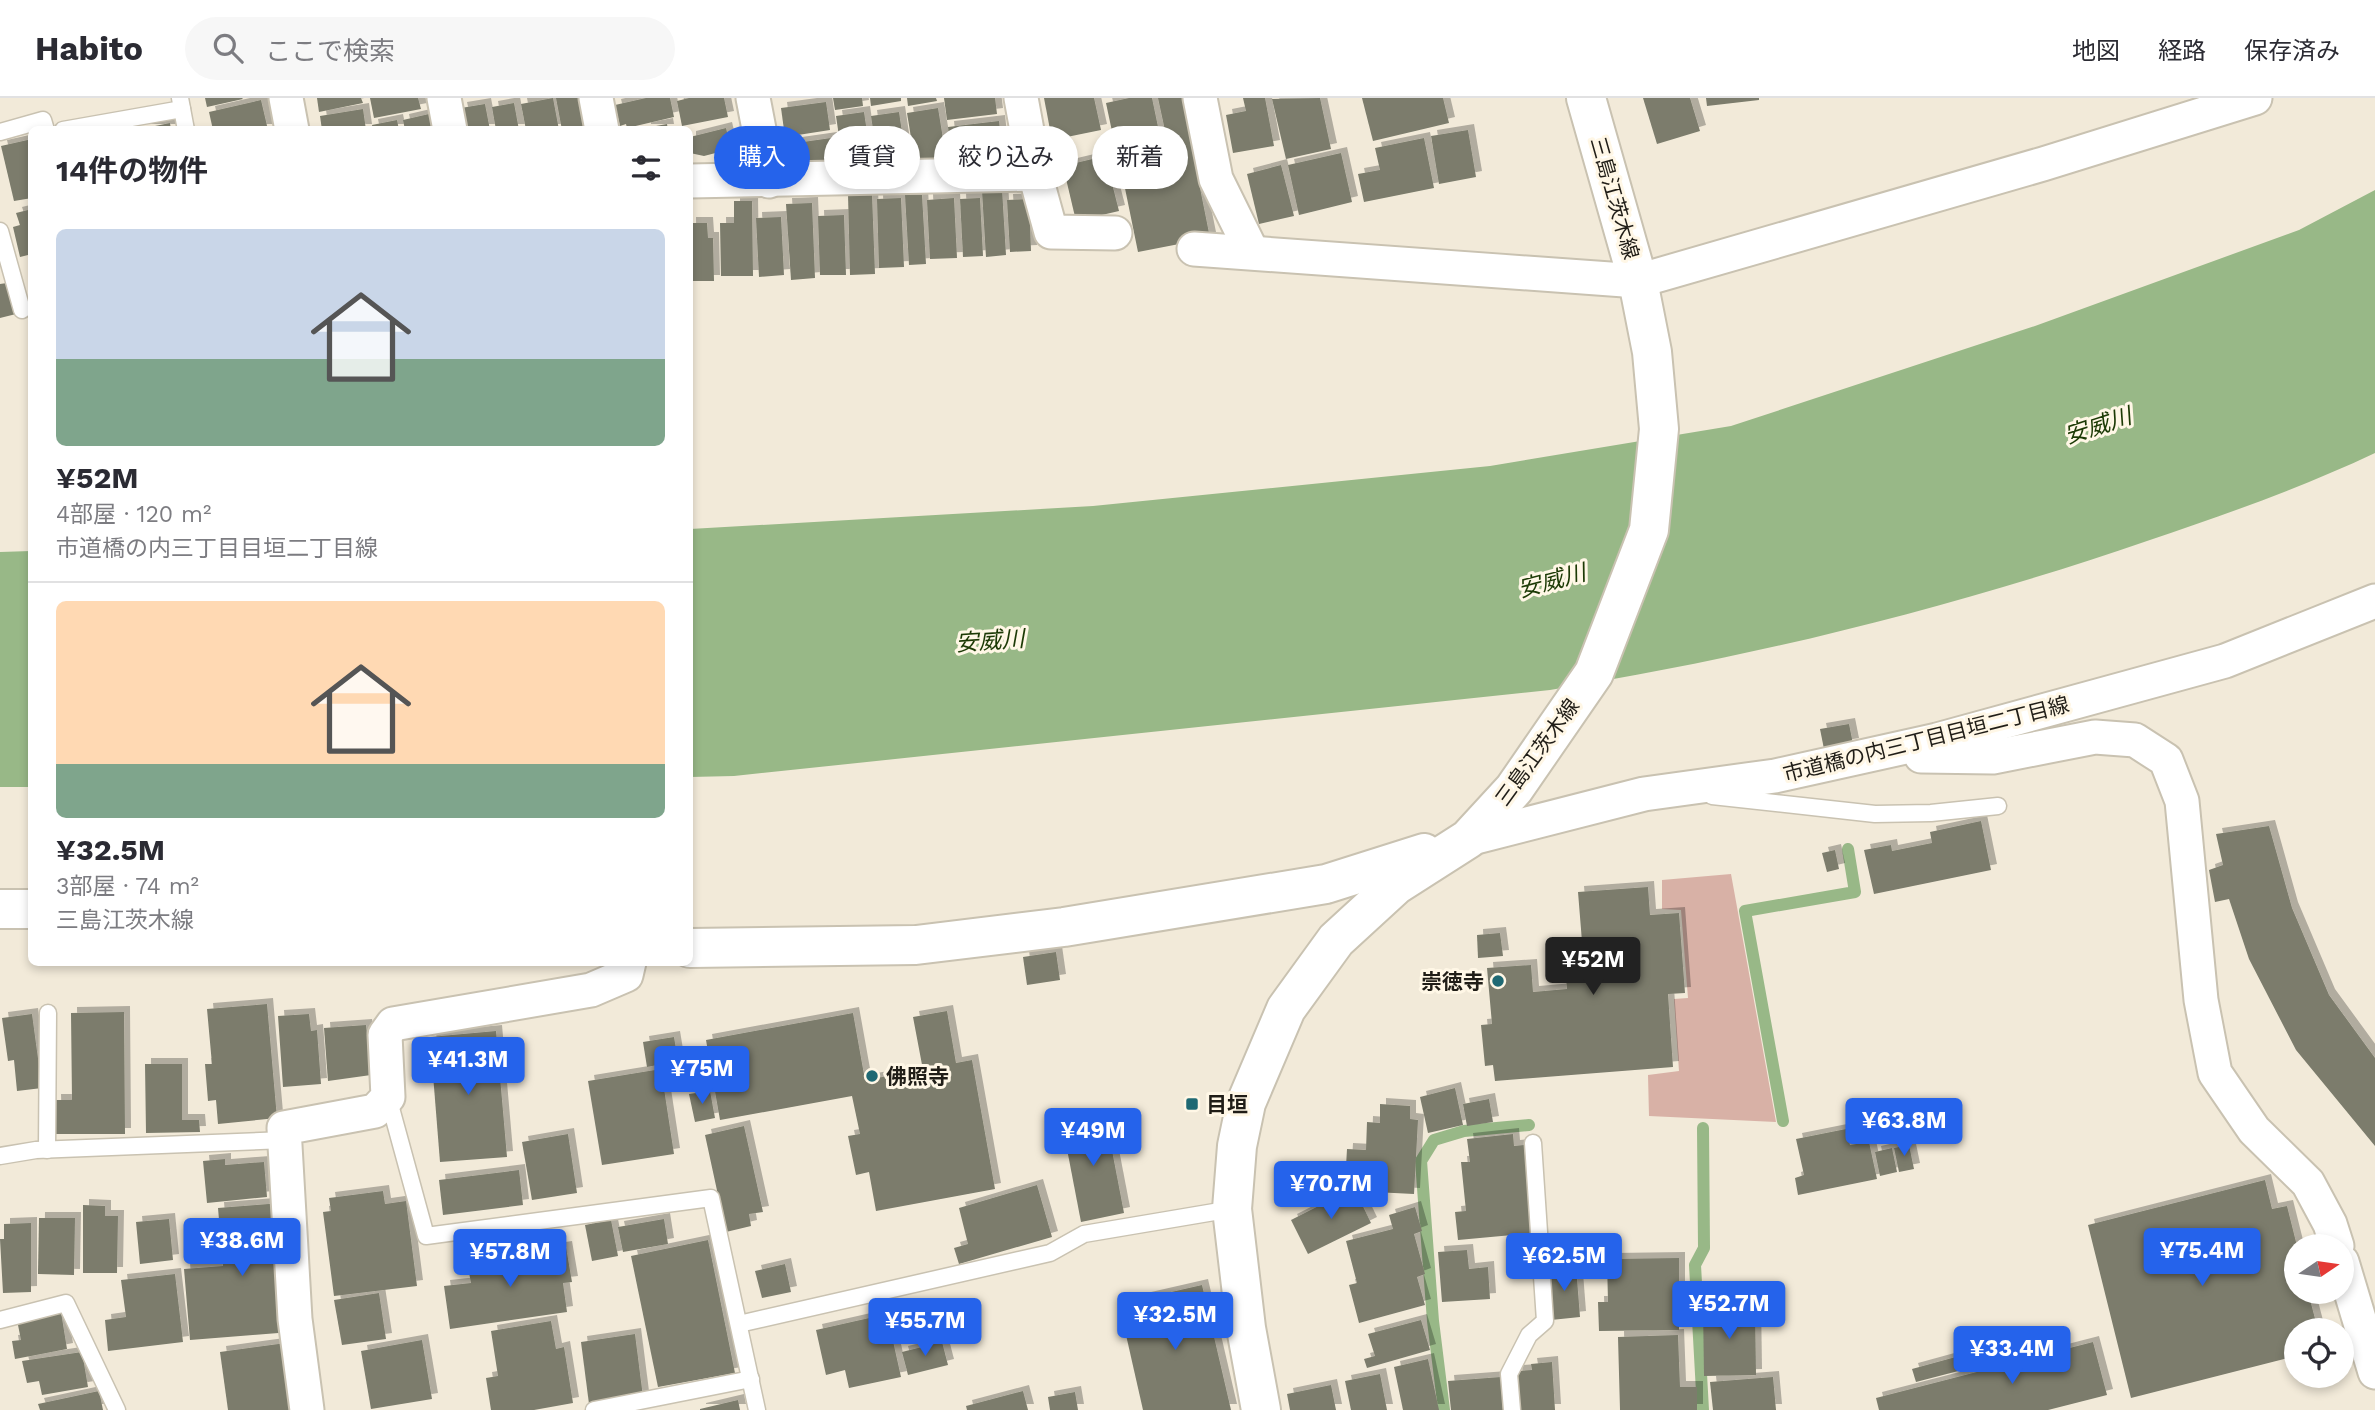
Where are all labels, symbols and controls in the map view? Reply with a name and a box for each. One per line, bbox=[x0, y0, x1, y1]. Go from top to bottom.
search box bbox=[185, 17, 675, 80]
text: Habito bbox=[35, 29, 143, 68]
icon: search bbox=[209, 29, 247, 67]
text: ここで検索 bbox=[265, 36, 395, 66]
text: 地図 bbox=[2072, 37, 2120, 65]
text: 経路 bbox=[2158, 37, 2206, 65]
text: 保存済み bbox=[2244, 37, 2340, 65]
chip: 購入 bbox=[714, 126, 810, 189]
chip: 賃貸 bbox=[824, 126, 920, 189]
chip: 絞り込み bbox=[934, 126, 1078, 189]
chip: 新着 bbox=[1092, 126, 1188, 189]
street label: 三島江茨木線 bbox=[1586, 134, 1644, 262]
icon: filters bbox=[627, 149, 665, 187]
text: 14件の物件 bbox=[56, 153, 208, 188]
icon: home bbox=[298, 274, 424, 400]
water label: 安威川 bbox=[2061, 402, 2138, 450]
text: ¥52M bbox=[56, 460, 139, 495]
text: 4部屋 · 120 m² bbox=[56, 501, 211, 528]
text: 市道橋の内三丁目目垣二丁目線 bbox=[56, 535, 378, 562]
water label: 安威川 bbox=[1515, 558, 1592, 603]
water label: 安威川 bbox=[955, 625, 1028, 657]
icon: home bbox=[298, 646, 424, 772]
street label: 市道橋の内三丁目目垣二丁目線 bbox=[1780, 691, 2072, 787]
street label: 三島江茨木線 bbox=[1490, 694, 1584, 810]
text: ¥32.5M bbox=[56, 832, 165, 867]
text: 3部屋 · 74 m² bbox=[56, 873, 199, 900]
text: 三島江茨木線 bbox=[56, 907, 194, 934]
pin: ¥52M bbox=[1552, 937, 1634, 997]
text: ¥52M bbox=[1561, 946, 1625, 973]
place label: 崇徳寺 bbox=[1421, 969, 1484, 994]
marker: 崇徳寺 bbox=[1490, 973, 1506, 989]
pin: ¥41.3M bbox=[411, 1038, 525, 1097]
text: ¥41.3M bbox=[428, 1046, 508, 1073]
pin: ¥75M bbox=[661, 1046, 743, 1106]
text: ¥75M bbox=[670, 1055, 734, 1082]
place label: 佛照寺 bbox=[886, 1064, 949, 1089]
marker: 佛照寺 bbox=[864, 1068, 880, 1084]
place label: 目垣 bbox=[1206, 1092, 1248, 1117]
marker: 目垣 bbox=[1184, 1096, 1200, 1112]
pin: ¥63.8M bbox=[1847, 1098, 1961, 1158]
text: ¥63.8M bbox=[1861, 1107, 1947, 1134]
pin: ¥49M bbox=[1052, 1108, 1134, 1168]
text: ¥49M bbox=[1060, 1117, 1126, 1144]
pin: ¥70.7M bbox=[1274, 1162, 1388, 1221]
text: ¥70.7M bbox=[1290, 1170, 1372, 1197]
pin: ¥38.6M bbox=[185, 1218, 299, 1278]
text: ¥38.6M bbox=[199, 1227, 285, 1254]
pin: ¥75.4M bbox=[2145, 1228, 2259, 1288]
pin: ¥57.8M bbox=[453, 1230, 567, 1289]
pin: ¥62.5M bbox=[1507, 1234, 1621, 1293]
north arrow bbox=[2284, 1234, 2354, 1304]
map controls bbox=[2284, 1234, 2354, 1388]
text: ¥75.4M bbox=[2160, 1237, 2244, 1264]
text: ¥57.8M bbox=[469, 1238, 551, 1265]
text: ¥62.5M bbox=[1522, 1242, 1606, 1269]
pin: ¥52.7M bbox=[1672, 1282, 1786, 1341]
text: ¥52.7M bbox=[1688, 1290, 1770, 1317]
pin: ¥32.5M bbox=[1118, 1292, 1232, 1352]
pin: ¥55.7M bbox=[868, 1298, 982, 1358]
text: ¥32.5M bbox=[1133, 1301, 1217, 1328]
text: ¥55.7M bbox=[884, 1307, 966, 1334]
button: locate bbox=[2284, 1318, 2354, 1388]
pin: ¥33.4M bbox=[1955, 1326, 2069, 1386]
text: ¥33.4M bbox=[1970, 1335, 2054, 1362]

